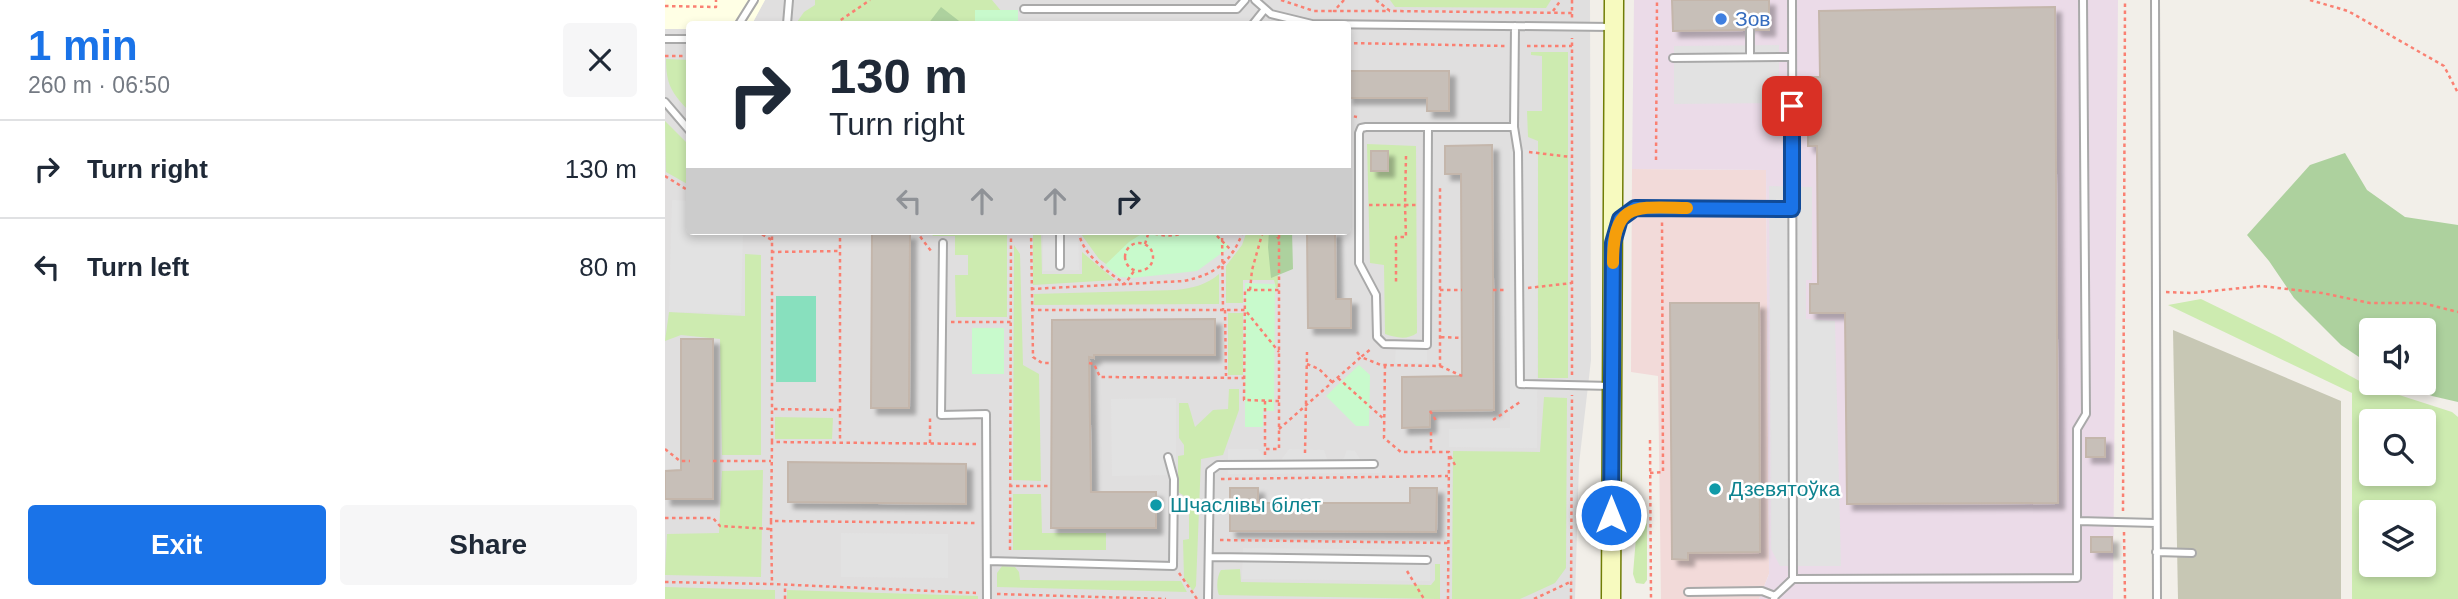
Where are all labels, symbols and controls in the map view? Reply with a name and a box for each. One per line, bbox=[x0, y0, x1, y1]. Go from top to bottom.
place label: Зов bbox=[1735, 7, 1771, 30]
marker: Зов bbox=[1713, 11, 1729, 27]
text: 1 min bbox=[28, 22, 138, 69]
button: close bbox=[563, 23, 637, 97]
icon: right bbox=[714, 49, 805, 140]
text: 130 m bbox=[829, 49, 968, 103]
text: 260 m · 06:50 bbox=[28, 72, 170, 98]
pin bbox=[1762, 76, 1822, 136]
icon: arrive bbox=[1773, 87, 1811, 125]
text: Turn right bbox=[829, 106, 965, 142]
icon: right bbox=[28, 150, 66, 188]
text: Turn right bbox=[87, 154, 208, 184]
text: 130 m bbox=[565, 154, 637, 184]
icon: left bbox=[890, 182, 928, 220]
icon: ahead bbox=[963, 182, 1001, 220]
icon: ahead bbox=[1036, 182, 1074, 220]
icon: right bbox=[1109, 182, 1147, 220]
icon: left bbox=[28, 248, 66, 286]
text: Turn left bbox=[87, 252, 189, 282]
text: 80 m bbox=[579, 252, 637, 282]
map controls bbox=[2359, 318, 2436, 577]
button: sound bbox=[2359, 318, 2436, 395]
button: search bbox=[2359, 409, 2436, 486]
place label: Дзевятоўка bbox=[1729, 477, 1840, 500]
position arrow bbox=[1574, 478, 1648, 552]
marker: Дзевятоўка bbox=[1707, 481, 1723, 497]
place label: Шчаслівы білет bbox=[1170, 493, 1321, 516]
marker: Шчаслівы білет bbox=[1148, 497, 1164, 513]
button: layers bbox=[2359, 500, 2436, 577]
button: Exit bbox=[28, 505, 326, 585]
button: Share bbox=[340, 505, 637, 585]

